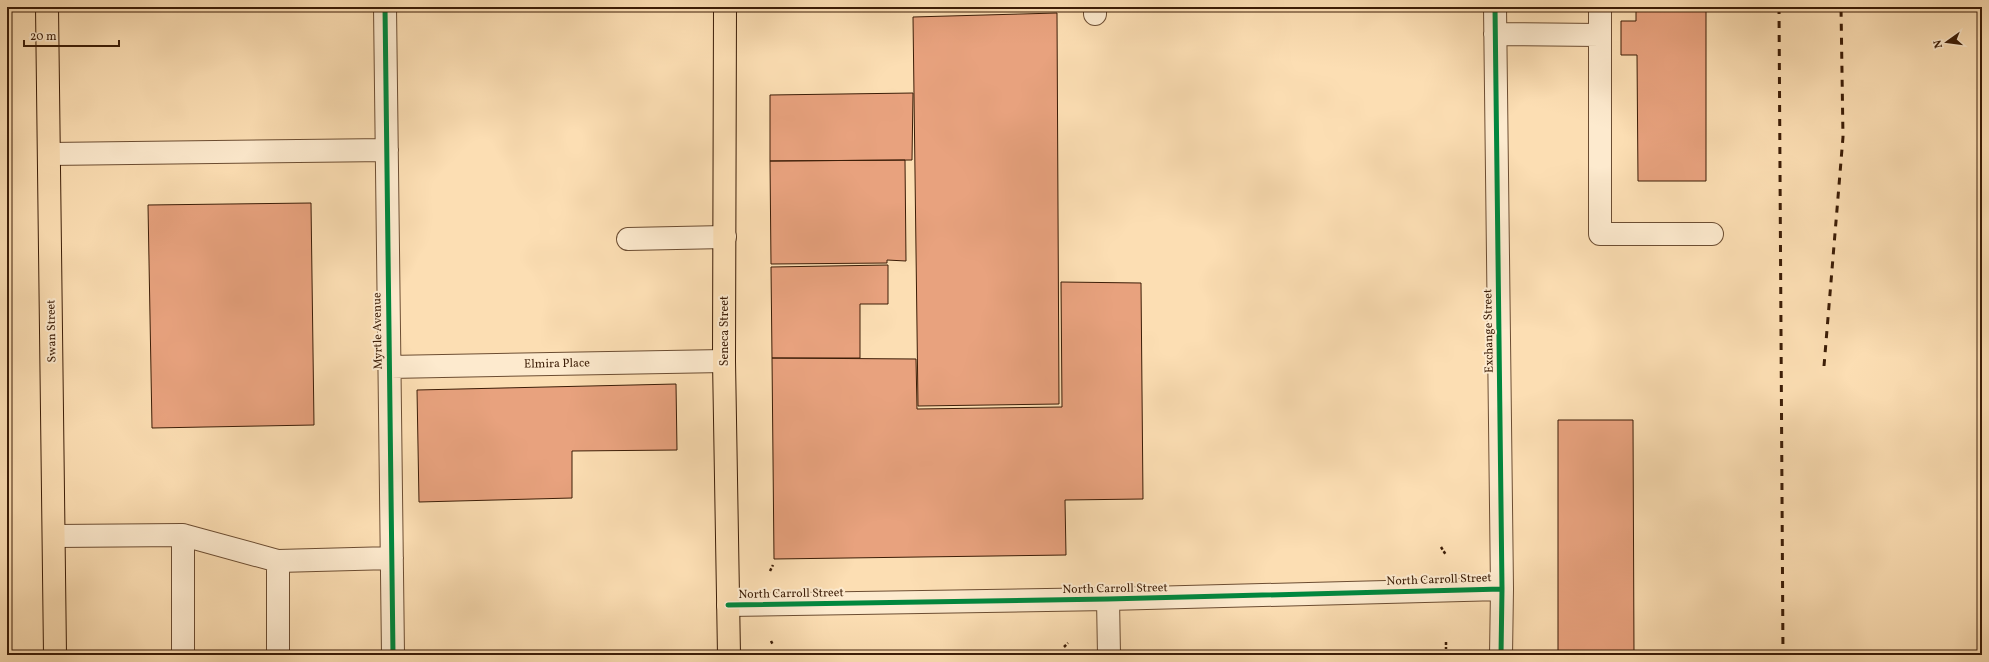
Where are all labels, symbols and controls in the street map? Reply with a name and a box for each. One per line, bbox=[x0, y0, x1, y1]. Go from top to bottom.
scale bar bbox=[24, 22, 119, 48]
north arrow bbox=[1927, 22, 1967, 62]
text: 20 m bbox=[30, 29, 57, 45]
text: N bbox=[1931, 38, 1947, 50]
street label: Exchange Street bbox=[1480, 289, 1498, 373]
street label: Myrtle Avenue bbox=[369, 292, 387, 370]
street label: Seneca Street bbox=[717, 296, 733, 366]
street label: Swan Street bbox=[43, 299, 61, 363]
street label: Elmira Place bbox=[524, 355, 590, 373]
street label: North Carroll Street bbox=[1386, 570, 1492, 590]
street label: North Carroll Street bbox=[1062, 580, 1168, 598]
street label: North Carroll Street bbox=[738, 585, 844, 603]

